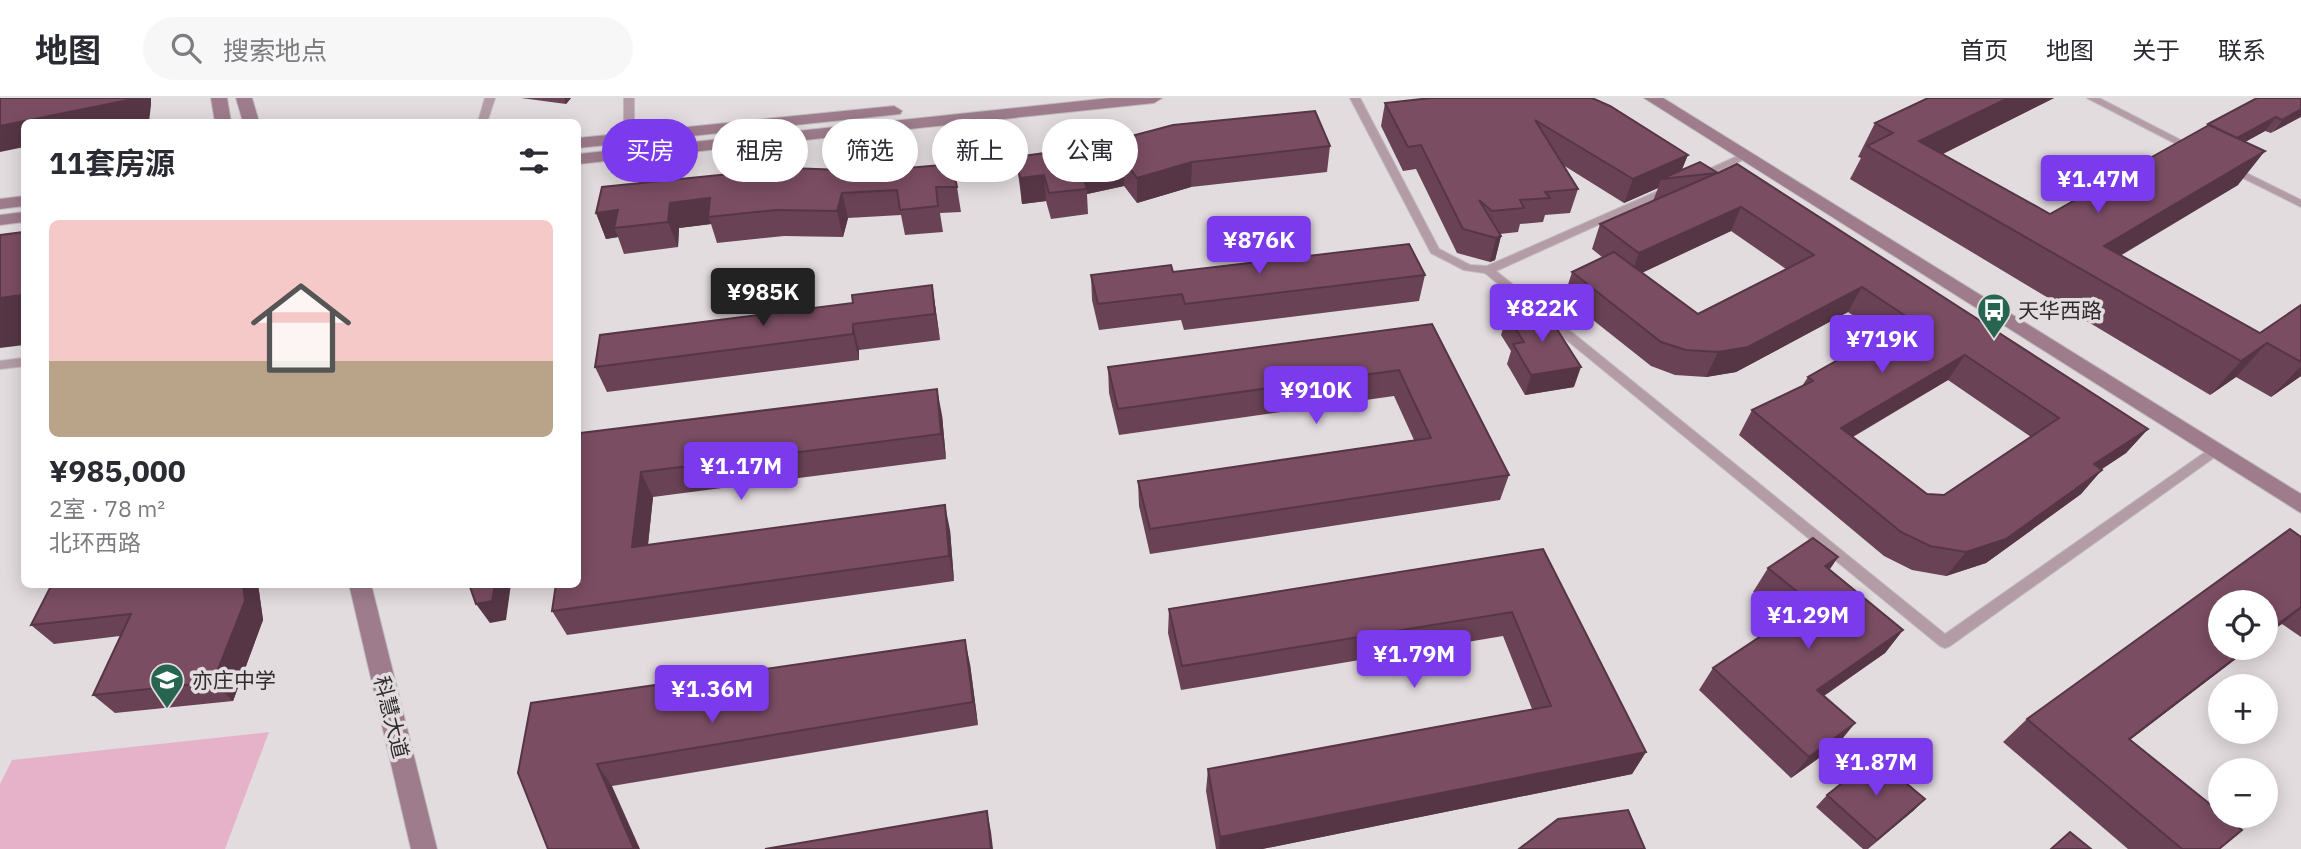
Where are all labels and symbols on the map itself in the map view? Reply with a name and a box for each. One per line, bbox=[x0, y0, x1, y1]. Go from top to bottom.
pin: ¥1.47M bbox=[2041, 156, 2155, 215]
pin: ¥876K bbox=[1210, 216, 1308, 276]
pin: ¥985K bbox=[714, 268, 812, 328]
pin: ¥822K bbox=[1493, 285, 1591, 344]
bus stop icon: 天华西路 bbox=[1975, 291, 2013, 340]
place label: 天华西路 bbox=[2018, 296, 2102, 324]
pin: ¥719K bbox=[1833, 316, 1931, 375]
pin: ¥910K bbox=[1267, 366, 1365, 426]
pin: ¥1.17M bbox=[684, 442, 798, 502]
pin: ¥1.29M bbox=[1751, 592, 1865, 651]
pin: ¥1.79M bbox=[1357, 630, 1471, 690]
school or university icon: 亦庄中学 bbox=[148, 661, 186, 710]
place label: 亦庄中学 bbox=[192, 666, 276, 694]
pin: ¥1.36M bbox=[655, 666, 769, 725]
street label: 科慧大道 bbox=[368, 673, 416, 761]
pin: ¥1.87M bbox=[1819, 738, 1933, 798]

